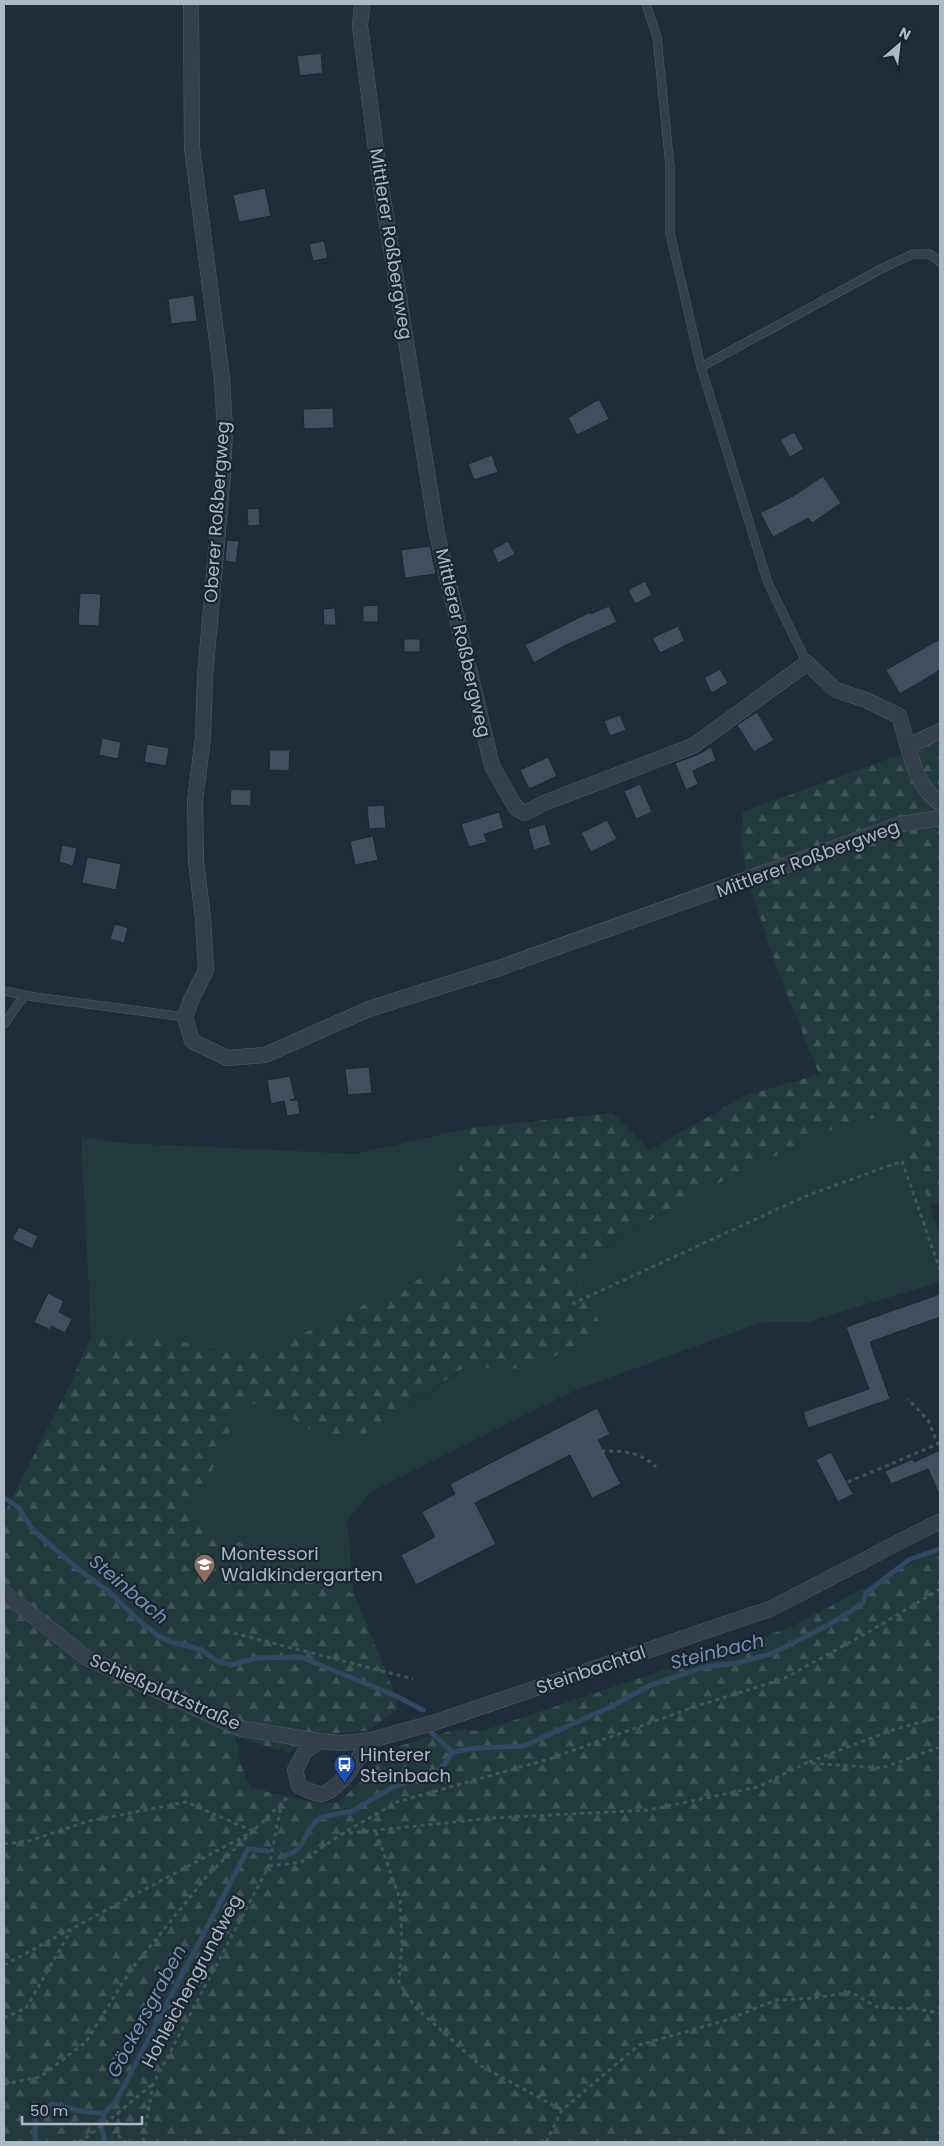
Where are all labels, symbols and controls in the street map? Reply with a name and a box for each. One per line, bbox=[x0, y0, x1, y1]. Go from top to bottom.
north arrow bbox=[874, 20, 924, 70]
text: N bbox=[896, 22, 914, 45]
street label: Mittlerer Roßbergweg bbox=[364, 147, 419, 341]
street label: Oberer Roßbergweg bbox=[198, 420, 235, 604]
street label: Mittlerer Roßbergweg bbox=[430, 546, 497, 740]
street label: Mittlerer Roßbergweg bbox=[713, 814, 903, 903]
place label: Montessori Waldkindergarten bbox=[221, 1541, 383, 1587]
water label: Steinbach bbox=[83, 1548, 174, 1631]
school or university icon: Montessori Waldkindergarten bbox=[193, 1552, 217, 1583]
water label: Steinbach bbox=[667, 1627, 767, 1676]
street label: Steinbachtal bbox=[533, 1639, 649, 1700]
street label: Schießplatzstraße bbox=[86, 1647, 245, 1736]
place label: Hinterer Steinbach bbox=[360, 1742, 451, 1788]
bus stop icon: Hinterer Steinbach bbox=[332, 1753, 356, 1784]
street label: Hohleichengrundweg bbox=[135, 1890, 248, 2072]
water label: Göckersgraben bbox=[100, 1940, 193, 2082]
scale bar bbox=[22, 2094, 142, 2126]
text: 50 m bbox=[30, 2100, 68, 2121]

